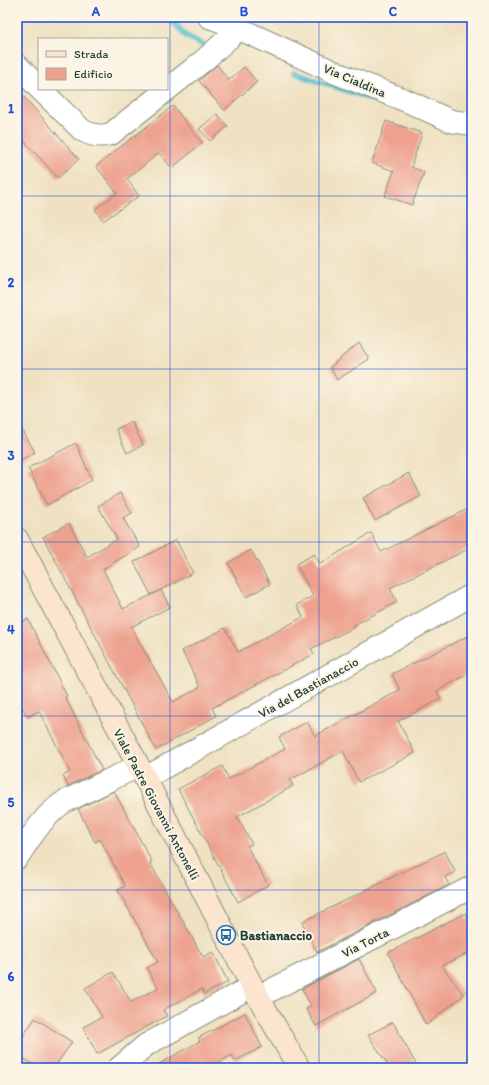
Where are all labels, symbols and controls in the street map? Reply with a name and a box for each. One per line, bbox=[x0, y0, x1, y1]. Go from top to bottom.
text: A bbox=[91, 4, 101, 19]
text: B bbox=[240, 4, 249, 19]
text: C bbox=[389, 4, 398, 19]
legend bbox=[38, 38, 168, 90]
text: Strada bbox=[74, 47, 109, 61]
street label: Via Cialdina bbox=[321, 61, 389, 101]
text: Edificio bbox=[74, 67, 113, 81]
text: 1 bbox=[8, 101, 14, 116]
text: 2 bbox=[8, 275, 15, 290]
text: 3 bbox=[7, 448, 15, 463]
text: 4 bbox=[7, 622, 15, 637]
street label: Via del Bastianaccio bbox=[256, 653, 361, 721]
street label: Viale Padre Giovanni Antonelli bbox=[110, 726, 203, 882]
text: 5 bbox=[8, 795, 15, 810]
bus stop icon: Bastianaccio bbox=[215, 924, 237, 946]
street label: Via Torta bbox=[339, 924, 392, 961]
place label: Bastianaccio bbox=[240, 928, 312, 943]
text: 6 bbox=[8, 969, 15, 984]

